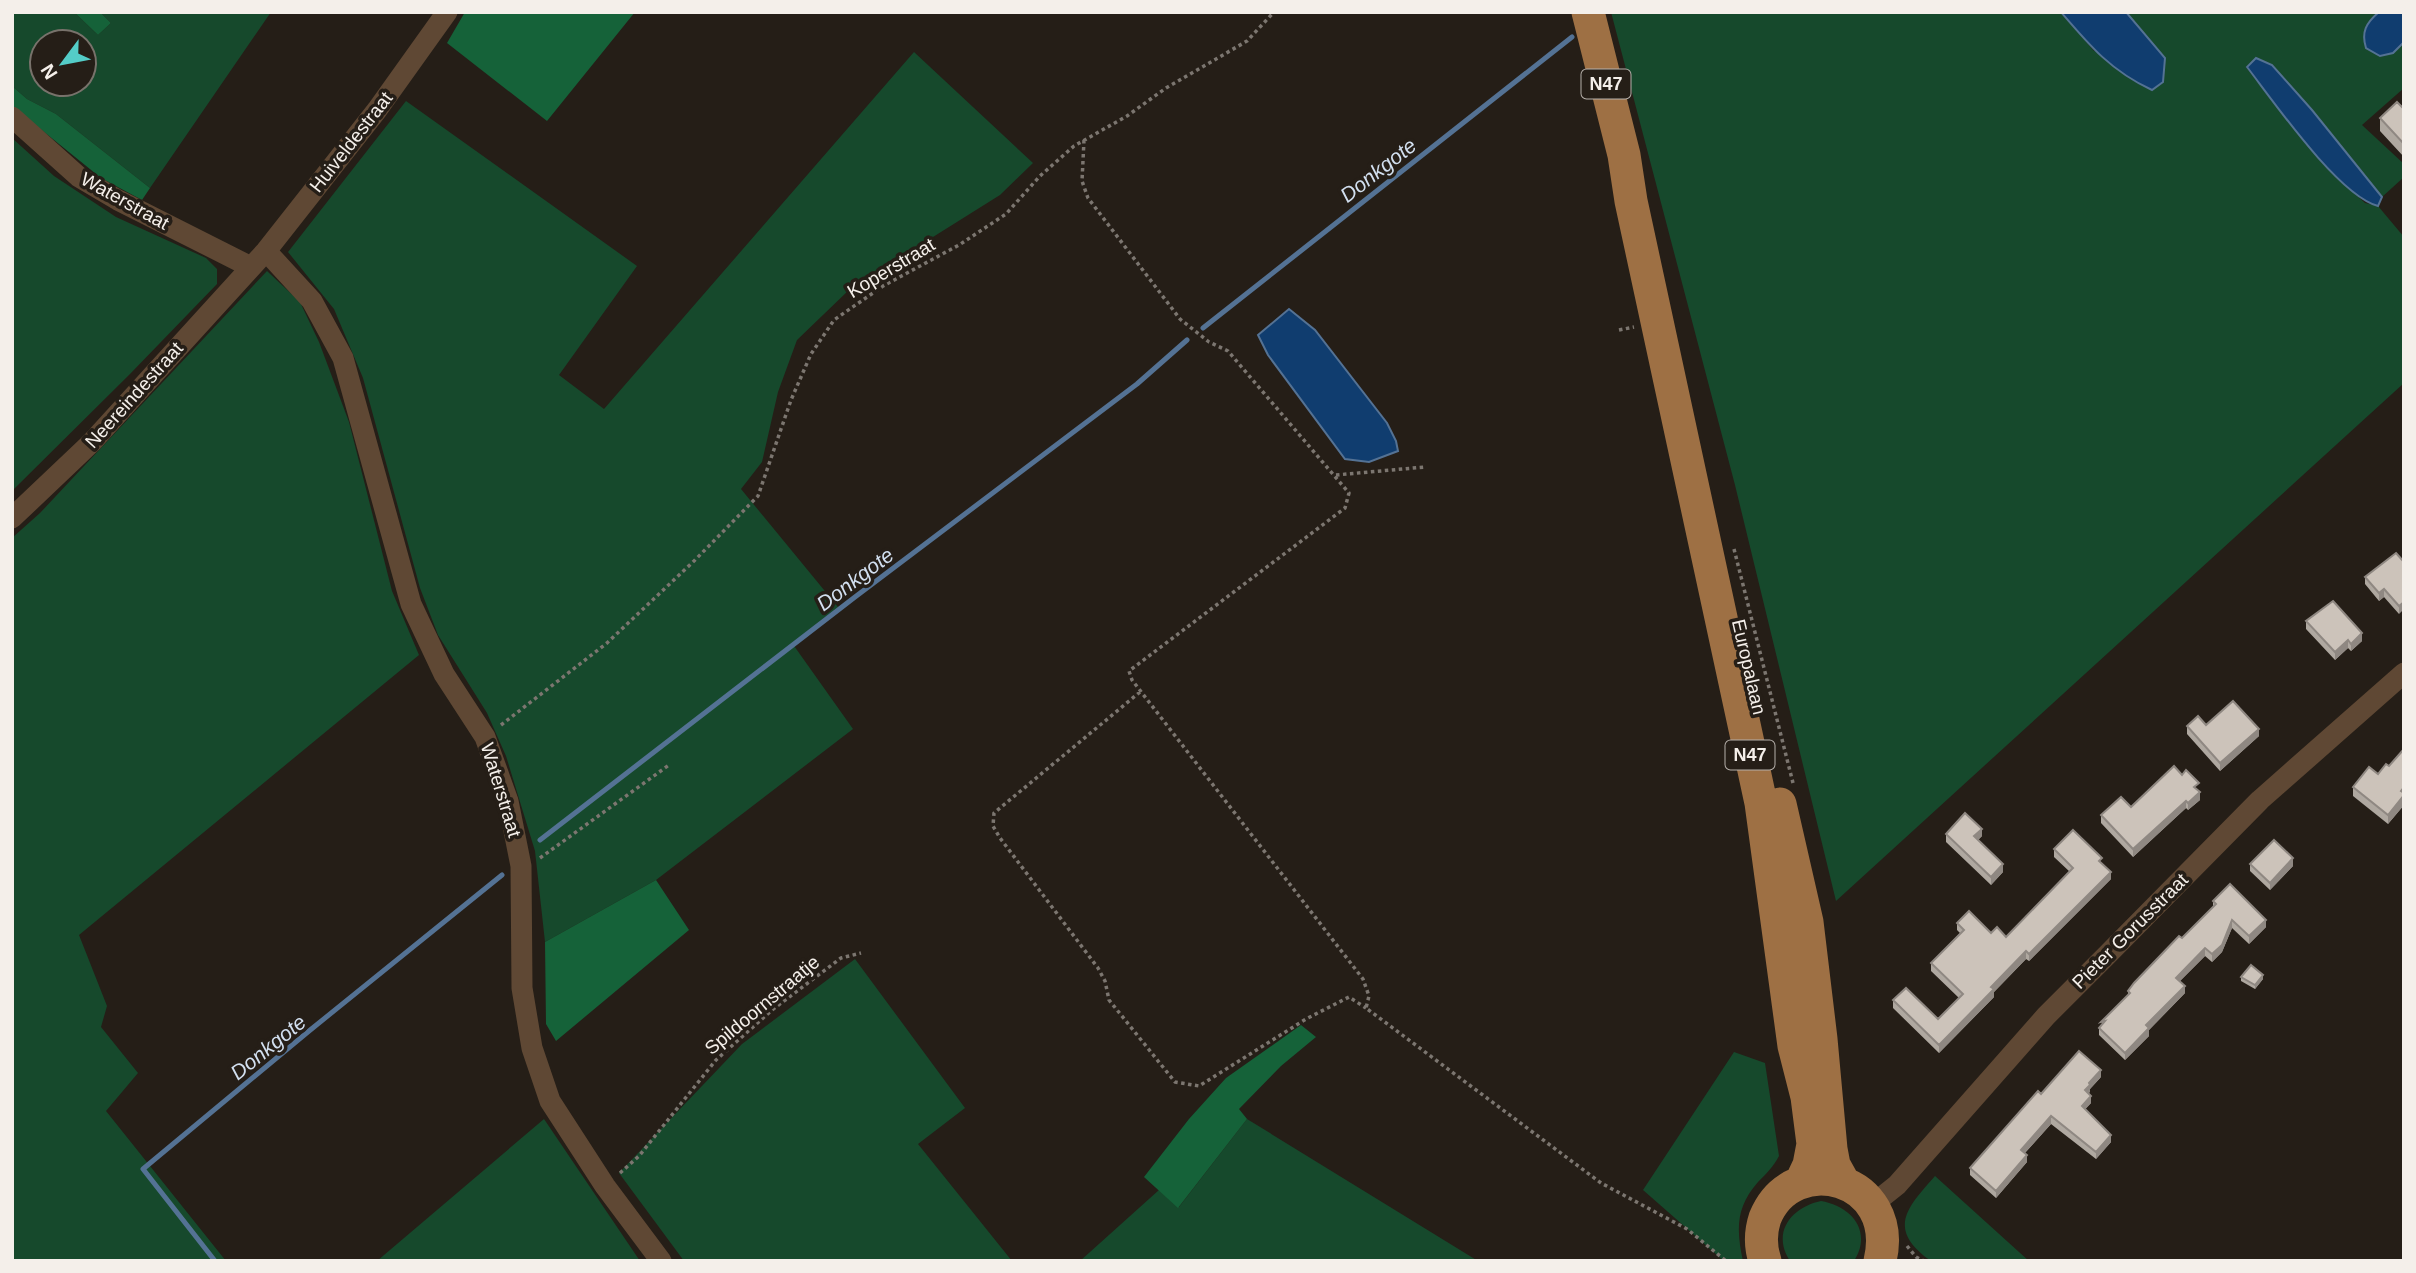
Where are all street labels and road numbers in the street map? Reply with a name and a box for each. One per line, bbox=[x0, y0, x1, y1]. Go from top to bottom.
road number: N47 bbox=[1582, 70, 1630, 98]
street label: Huiveldestraat bbox=[305, 87, 397, 196]
street label: Waterstraat bbox=[77, 168, 173, 234]
street label: Koperstraat bbox=[843, 233, 939, 302]
street label: Neereindestraat bbox=[81, 337, 188, 452]
street label: Europalaan bbox=[1728, 617, 1770, 717]
street label: Waterstraat bbox=[477, 740, 526, 840]
road number: N47 bbox=[1726, 740, 1774, 770]
street label: Pieter Gorusstraat bbox=[2068, 869, 2192, 993]
street label: Spildoornstraatje bbox=[701, 951, 823, 1059]

